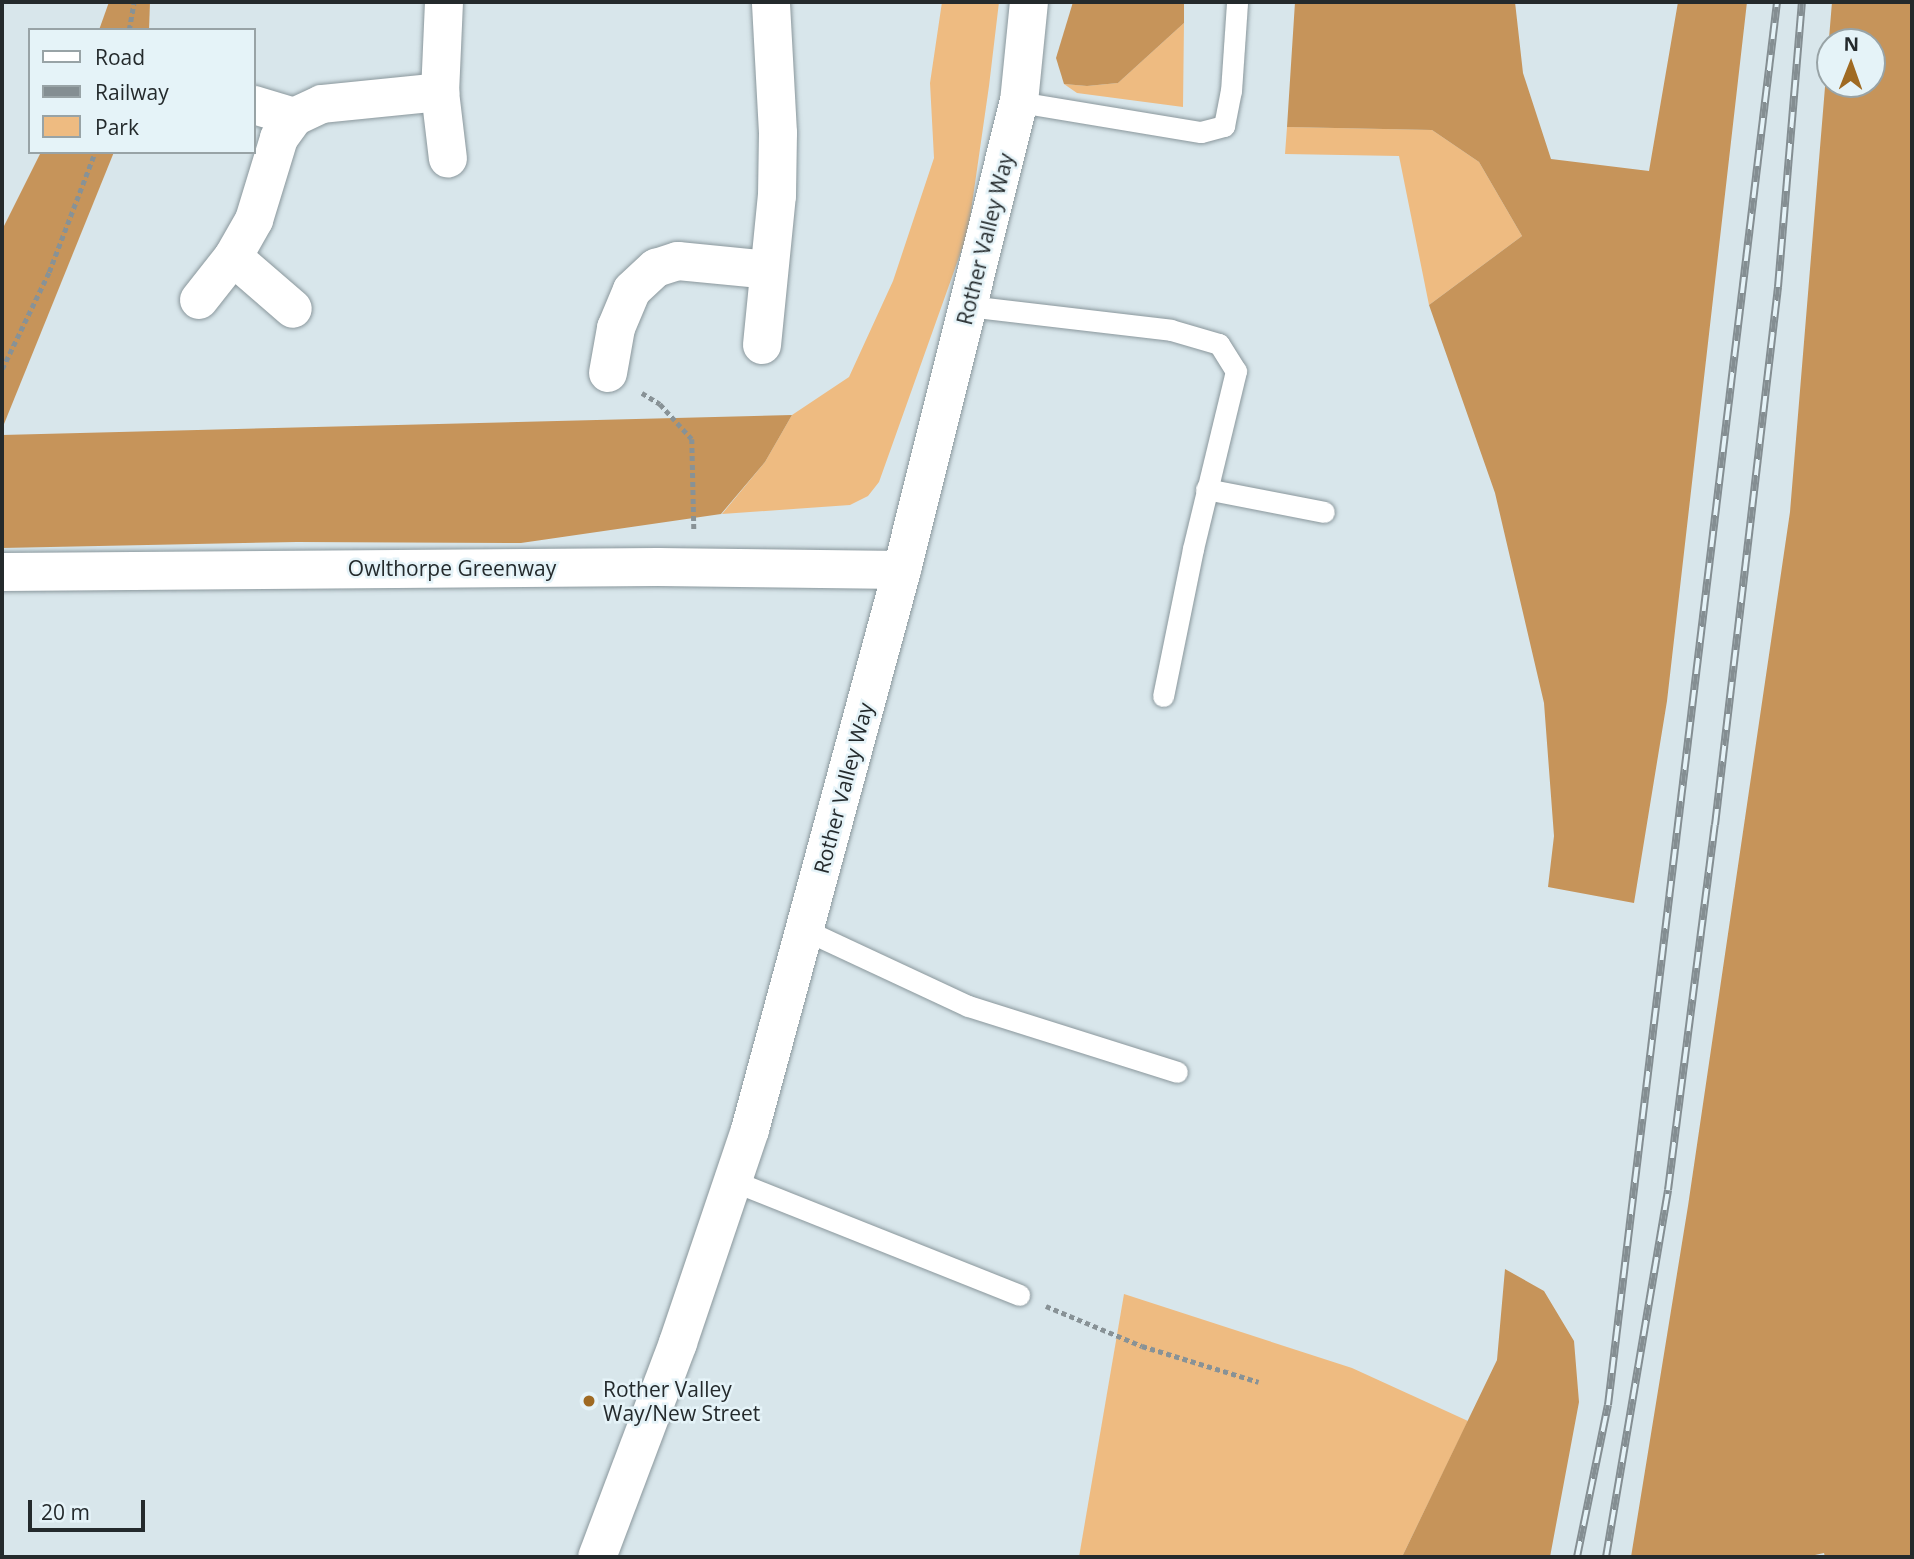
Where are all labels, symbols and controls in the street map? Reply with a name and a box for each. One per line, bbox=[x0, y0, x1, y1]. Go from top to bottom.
legend bbox=[28, 28, 256, 154]
north arrow bbox=[1816, 28, 1886, 98]
text: N bbox=[1843, 31, 1859, 57]
text: Road bbox=[95, 43, 145, 71]
text: Railway bbox=[95, 78, 169, 106]
text: Park bbox=[95, 113, 139, 141]
street label: Rother Valley Way bbox=[951, 151, 1019, 327]
street label: Owlthorpe Greenway bbox=[348, 555, 556, 581]
street label: Rother Valley Way bbox=[808, 700, 878, 876]
place label: Rother Valley Way/New Street bbox=[603, 1376, 760, 1426]
marker: Rother Valley Way/New Street bbox=[581, 1393, 597, 1409]
scale bar bbox=[32, 1486, 149, 1530]
text: 20 m bbox=[41, 1498, 90, 1526]

